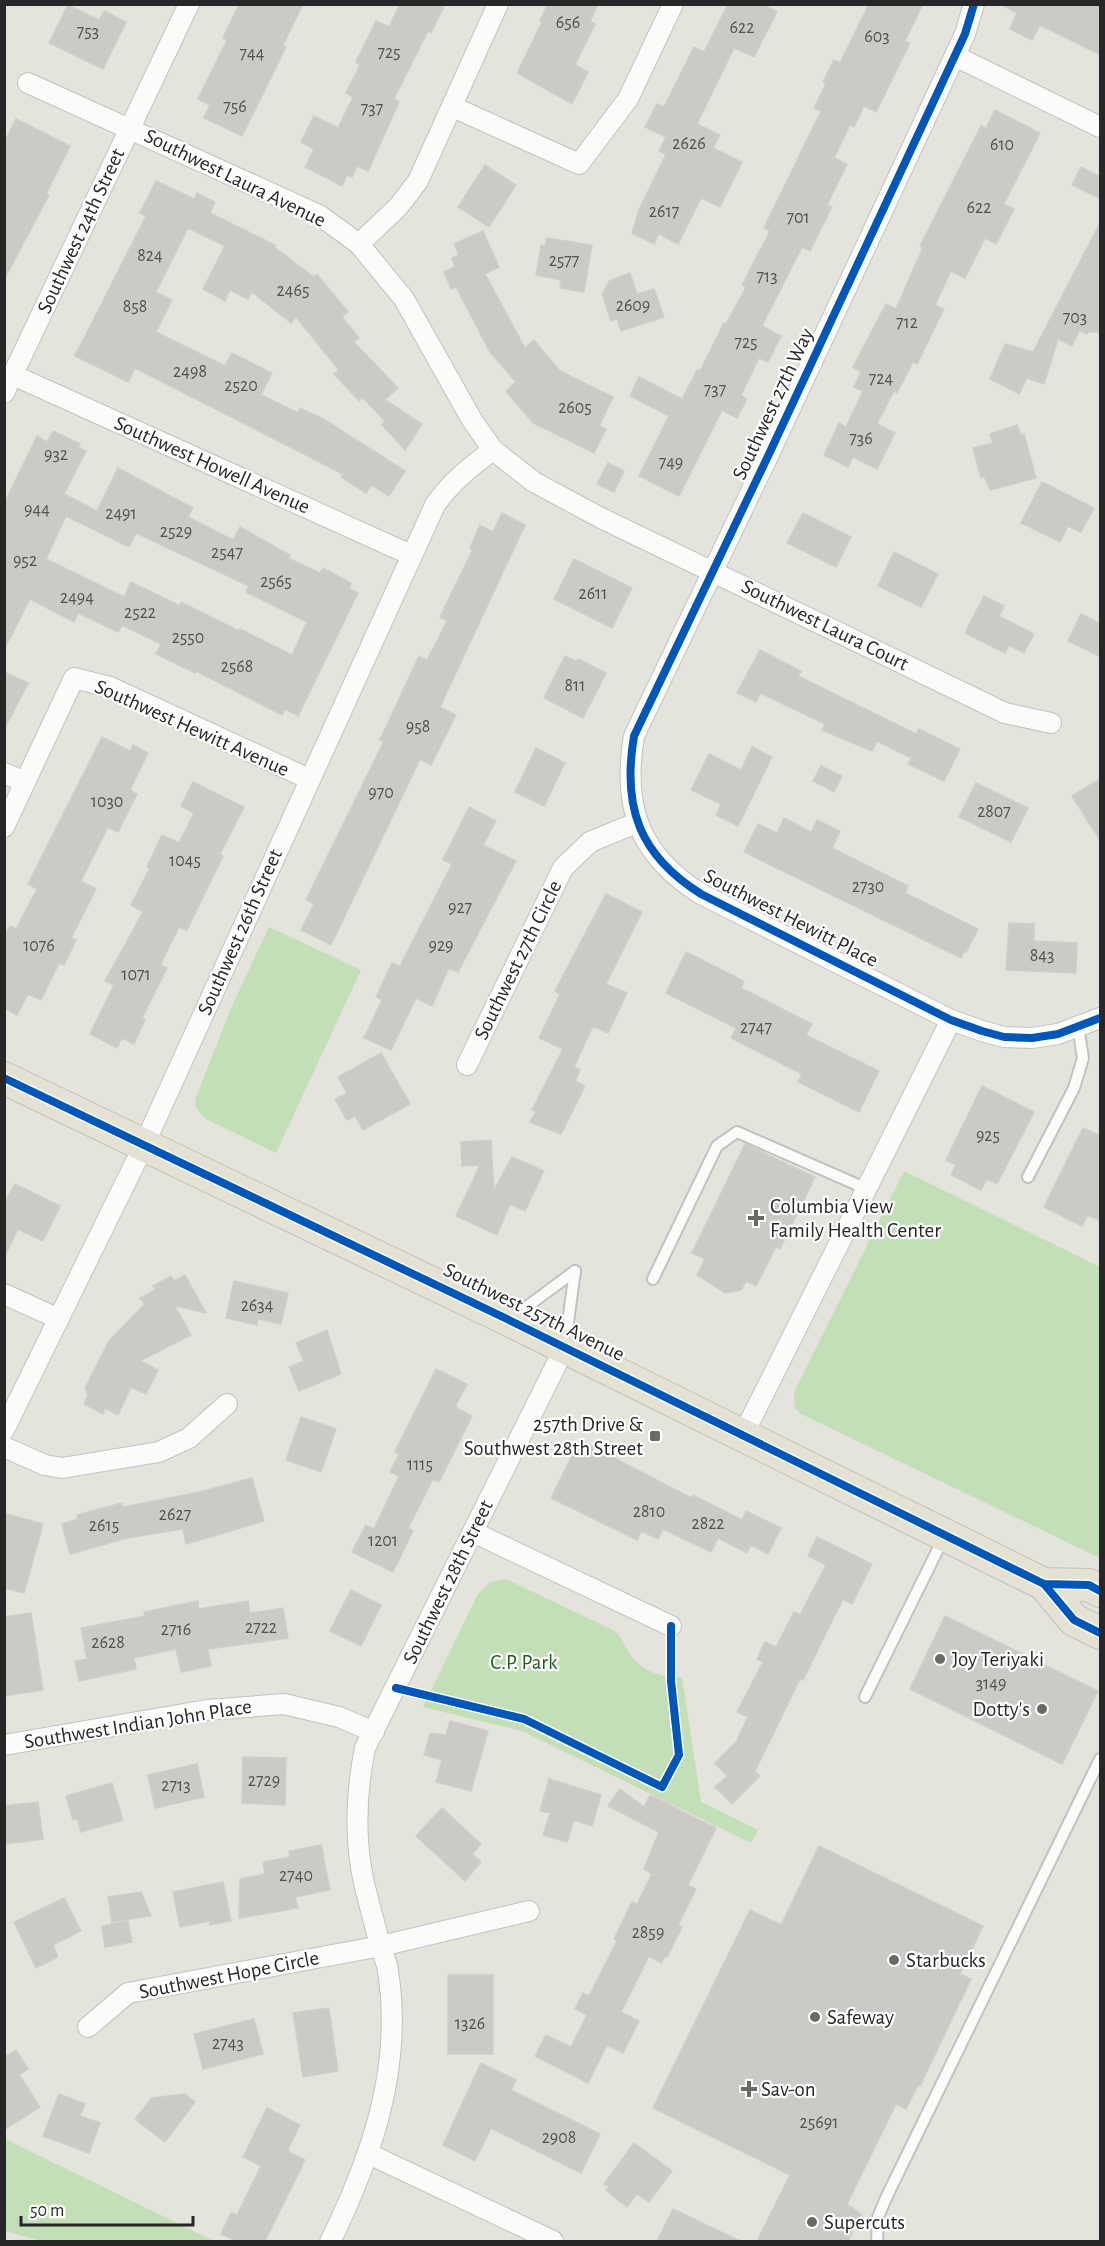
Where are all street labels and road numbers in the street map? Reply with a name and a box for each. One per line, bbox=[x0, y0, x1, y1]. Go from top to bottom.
street label: Southwest Laura Avenue bbox=[141, 125, 329, 231]
street label: Southwest 24th Street bbox=[34, 145, 129, 317]
street label: Southwest 27th Way bbox=[729, 325, 817, 483]
street label: Southwest Howell Avenue bbox=[111, 412, 313, 518]
street label: Southwest Laura Court bbox=[738, 576, 912, 675]
street label: Southwest Hewitt Avenue bbox=[92, 676, 292, 780]
street label: Southwest 26th Street bbox=[194, 846, 286, 1018]
street label: Southwest Hewitt Place bbox=[700, 865, 882, 971]
street label: Southwest 27th Circle bbox=[470, 877, 566, 1043]
street label: Southwest 257th Avenue bbox=[440, 1259, 628, 1365]
street label: Southwest 28th Street bbox=[399, 1497, 497, 1667]
street label: Southwest Indian John Place bbox=[23, 1696, 253, 1752]
street label: Southwest Hope Circle bbox=[137, 1947, 321, 2003]

